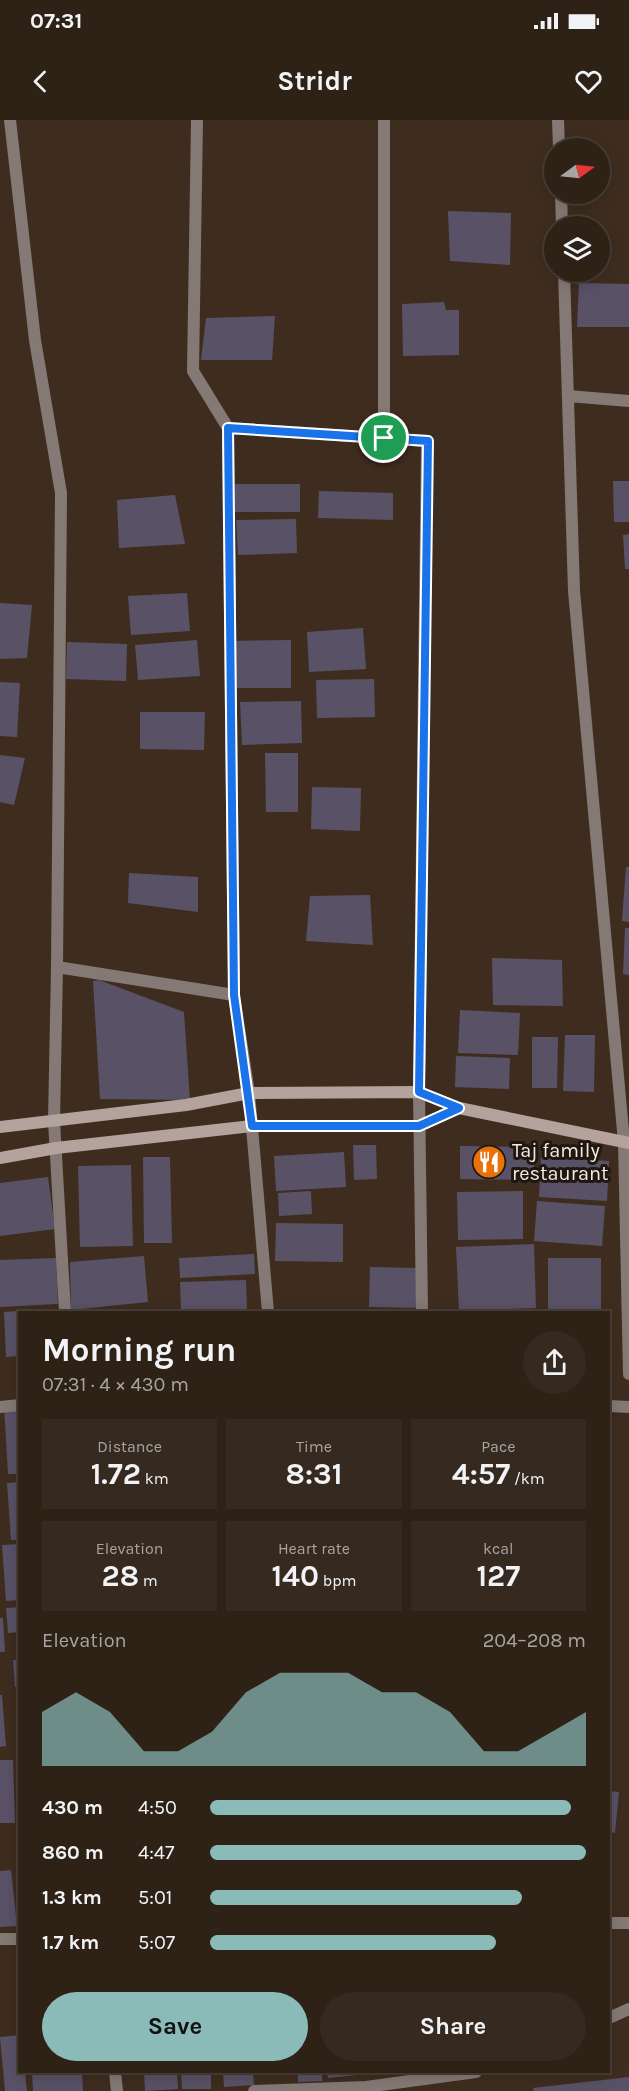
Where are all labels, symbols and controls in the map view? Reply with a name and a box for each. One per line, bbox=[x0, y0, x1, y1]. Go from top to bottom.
text: 07:31 bbox=[30, 8, 82, 34]
icon: back bbox=[24, 65, 57, 98]
text: Stridr bbox=[277, 65, 352, 97]
icon: heart bbox=[572, 65, 605, 98]
north arrow bbox=[544, 138, 610, 204]
map controls bbox=[544, 138, 610, 282]
button: layers bbox=[544, 216, 610, 282]
pin bbox=[358, 412, 409, 463]
icon: arrive bbox=[367, 421, 400, 454]
place label: Taj family restaurant bbox=[512, 1139, 609, 1185]
restaurant icon: Taj family restaurant bbox=[471, 1144, 507, 1180]
text: Morning run bbox=[42, 1331, 236, 1369]
button: share bbox=[523, 1331, 586, 1394]
text: 07:31 · 4 × 430 m bbox=[42, 1373, 189, 1396]
text: Distance bbox=[97, 1437, 162, 1456]
text: Time bbox=[296, 1437, 332, 1456]
text: Pace bbox=[481, 1437, 515, 1456]
text: 1.72 bbox=[91, 1456, 141, 1492]
text: 8:31 bbox=[286, 1456, 342, 1492]
text: 4:57 bbox=[452, 1456, 510, 1492]
text: km bbox=[141, 1469, 169, 1488]
text: /km bbox=[510, 1469, 545, 1488]
text: Elevation bbox=[96, 1539, 164, 1558]
text: Heart rate bbox=[278, 1539, 350, 1558]
text: kcal bbox=[483, 1539, 514, 1558]
text: 28 bbox=[102, 1558, 139, 1594]
text: 140 bbox=[271, 1558, 319, 1594]
text: 127 bbox=[476, 1558, 520, 1594]
text: m bbox=[139, 1571, 158, 1590]
text: bpm bbox=[319, 1571, 357, 1590]
text: Elevation bbox=[42, 1629, 127, 1652]
text: 204–208 m bbox=[483, 1629, 586, 1652]
text: 430 m bbox=[42, 1796, 103, 1819]
text: 4:50 bbox=[138, 1796, 177, 1819]
text: 860 m bbox=[42, 1841, 104, 1864]
text: 4:47 bbox=[138, 1841, 174, 1864]
text: 1.3 km bbox=[42, 1886, 102, 1909]
text: 5:01 bbox=[138, 1886, 172, 1909]
text: 1.7 km bbox=[42, 1931, 99, 1954]
text: 5:07 bbox=[138, 1931, 175, 1954]
button: Save bbox=[42, 1992, 308, 2061]
button: Share bbox=[320, 1992, 586, 2061]

